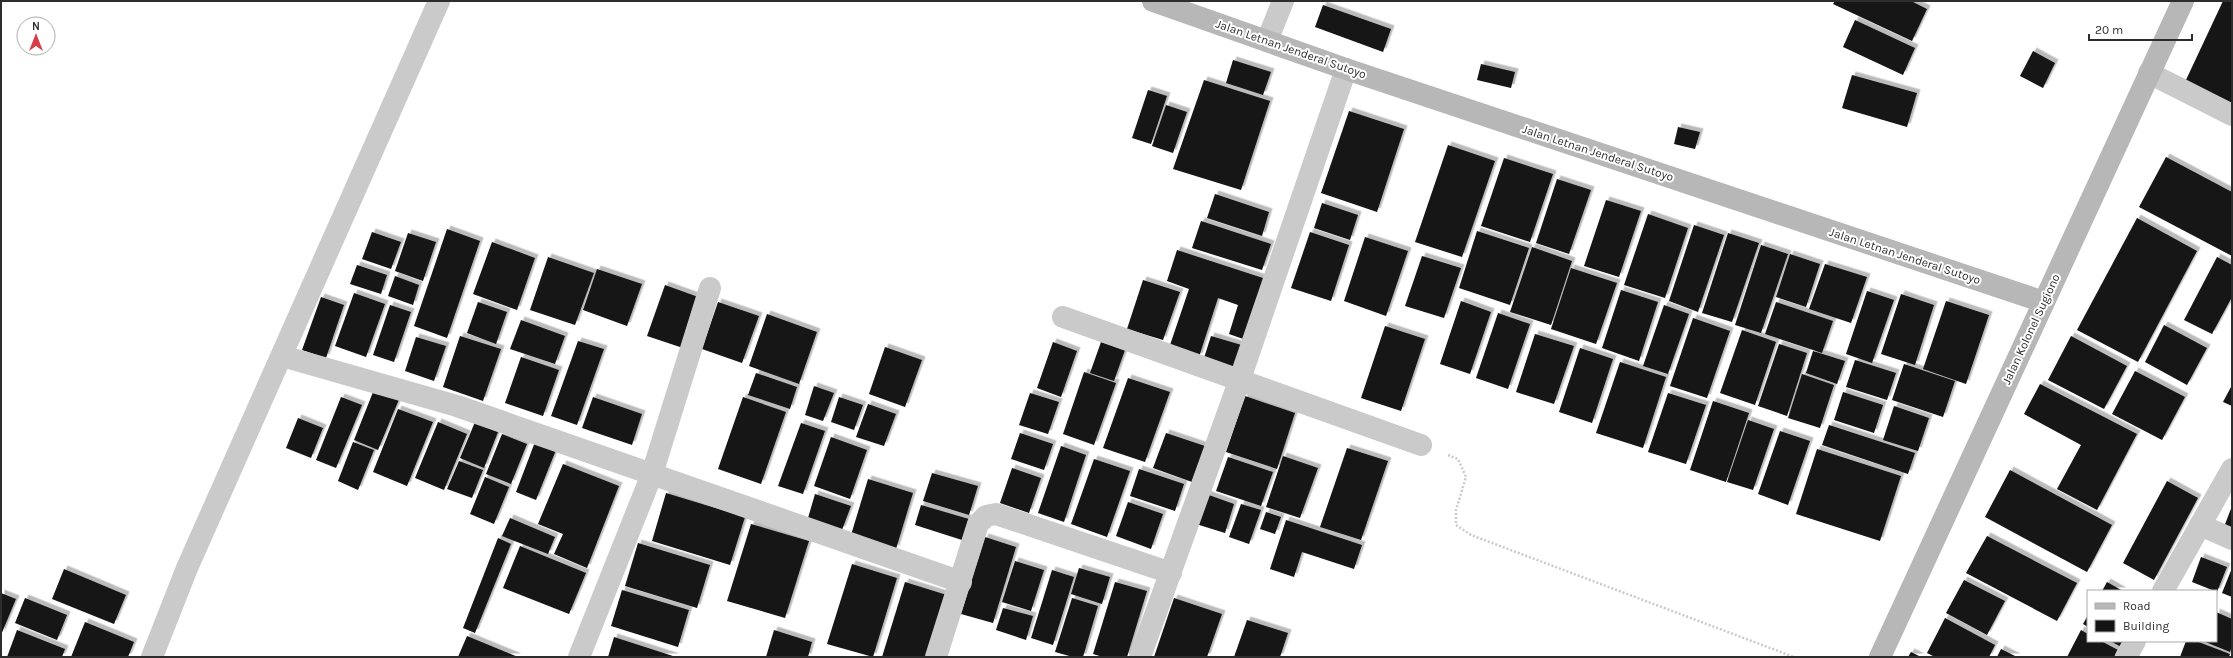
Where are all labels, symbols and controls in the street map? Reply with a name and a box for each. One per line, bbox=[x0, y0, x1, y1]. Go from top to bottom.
north arrow bbox=[16, 16, 56, 56]
scale bar bbox=[2089, 16, 2192, 42]
street label: Jalan Letnan Jenderal Sutoyo bbox=[1214, 17, 1368, 81]
text: N bbox=[32, 20, 40, 33]
text: 20 m bbox=[2095, 23, 2123, 37]
street label: Jalan Letnan Jenderal Sutoyo bbox=[1521, 122, 1675, 184]
street label: Jalan Letnan Jenderal Sutoyo bbox=[1828, 225, 1982, 287]
street label: Jalan Kolonel Sugiono bbox=[1999, 272, 2063, 386]
legend bbox=[2087, 590, 2217, 642]
text: Road bbox=[2123, 599, 2151, 613]
text: Building bbox=[2123, 619, 2170, 633]

